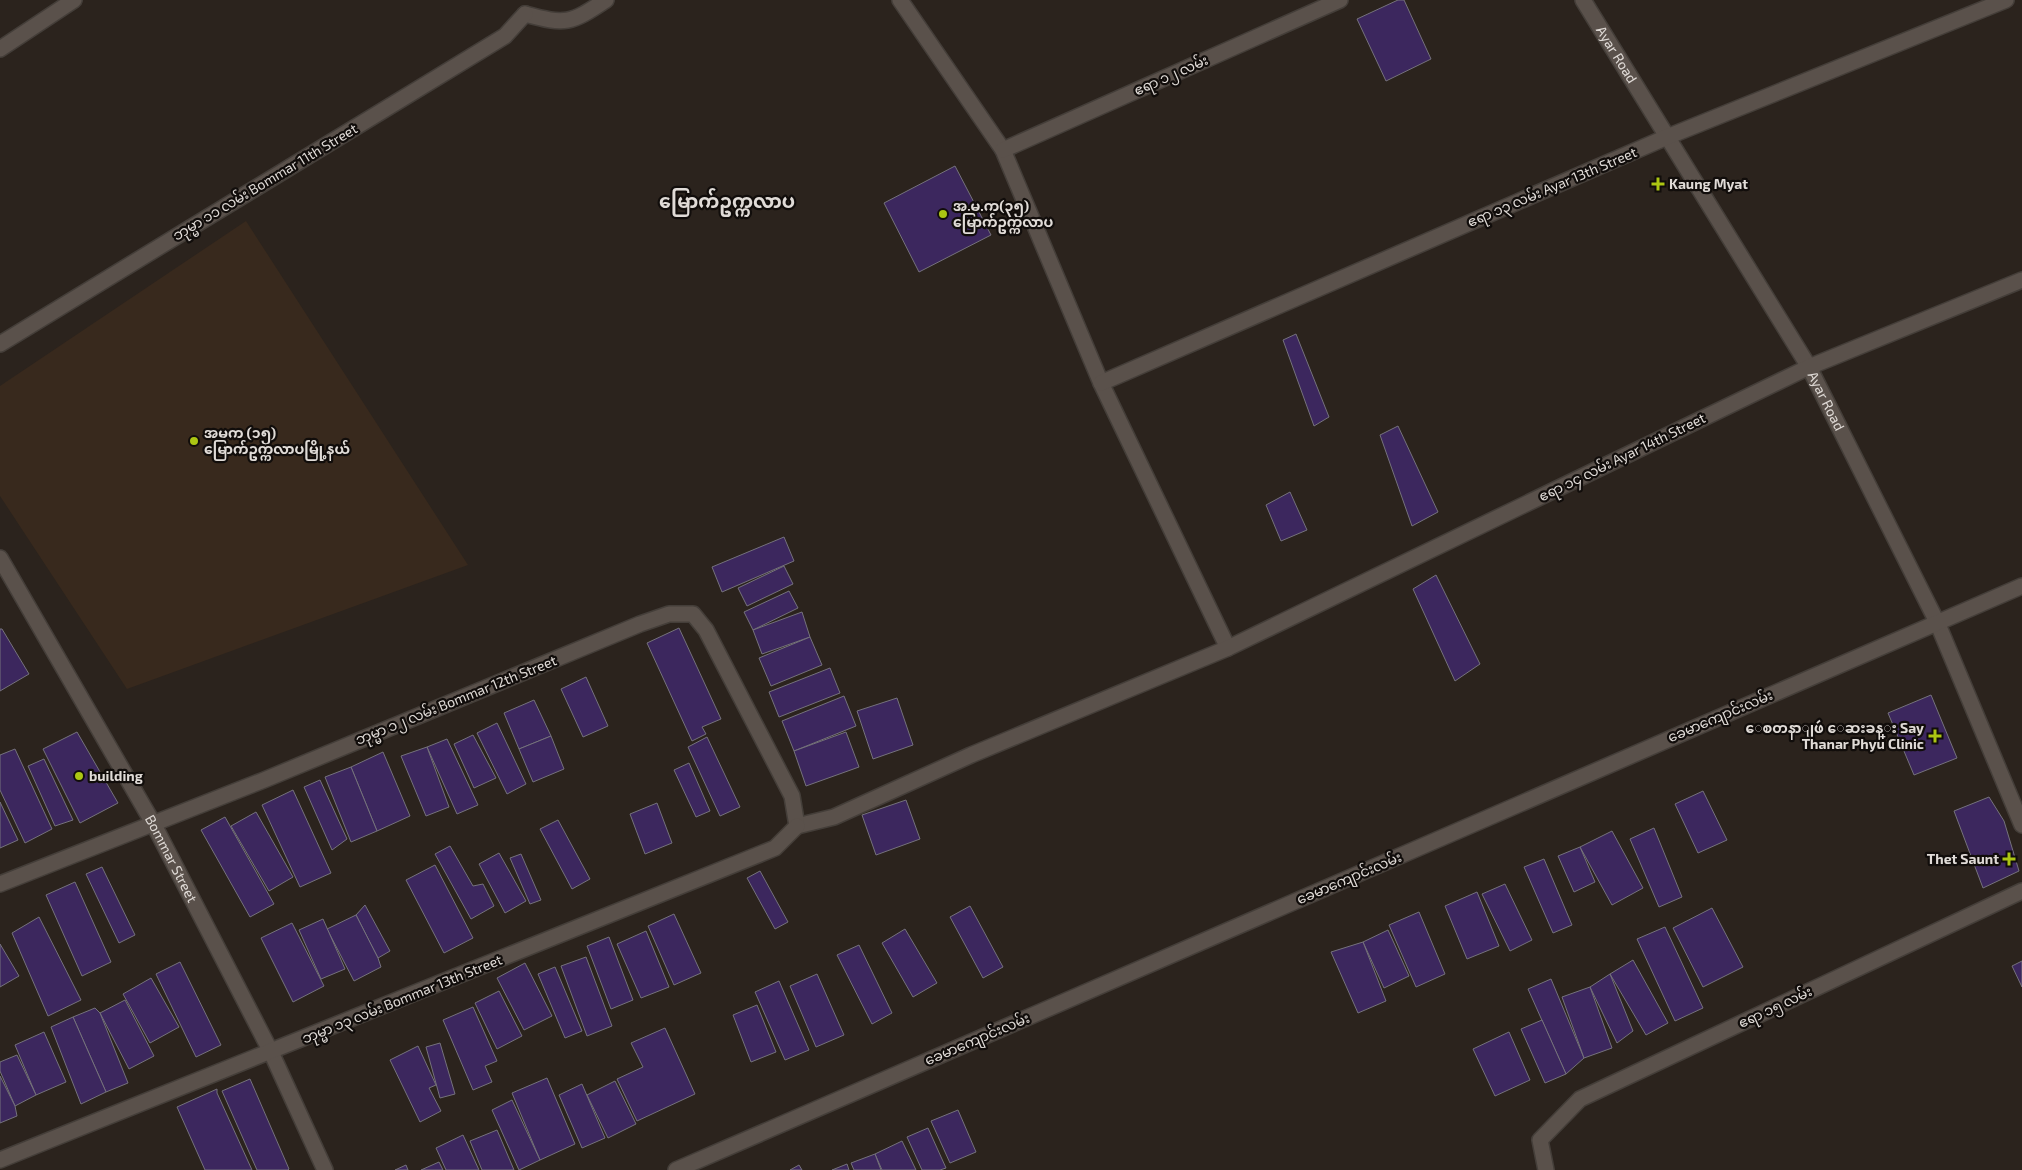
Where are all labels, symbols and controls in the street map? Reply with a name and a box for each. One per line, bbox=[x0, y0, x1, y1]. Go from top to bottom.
street label: Ayar Road bbox=[1593, 22, 1641, 86]
street label: ဧရာ ၁၂ လမ်း bbox=[1131, 50, 1212, 102]
street label: ဘုမ္မာ ၁၁ လမ်း Bommar 11th Street bbox=[169, 119, 362, 247]
street label: ဧရာ ၁၃ လမ်း Ayar 13th Street bbox=[1464, 142, 1641, 234]
place label: Kaung Myat bbox=[1669, 175, 1748, 192]
marker: Kaung Myat bbox=[1651, 177, 1665, 191]
district label: မြောက်‌ဥက္ကလာပ bbox=[659, 188, 795, 217]
place label: အ.မ.က(၃၅) မြောက်ဥက္ကလာပ bbox=[953, 197, 1054, 234]
marker: အ.မ.က(၃၅) မြောက်ဥက္ကလာပ bbox=[937, 208, 949, 220]
street label: Ayar Road bbox=[1804, 368, 1848, 433]
street label: ဧရာ ၁၄ လမ်း Ayar 14th Street bbox=[1535, 408, 1710, 508]
place label: အမက (၁၅) မြောက်ဥက္ကလာပမြို့နယ် bbox=[204, 424, 350, 461]
marker: အမက (၁၅) မြောက်ဥက္ကလာပမြို့နယ် bbox=[188, 435, 200, 447]
street label: ဘုမ္မာ ၁၂ လမ်း Bommar 12th Street bbox=[352, 650, 560, 752]
street label: ခေမာကျောင်းလမ်း bbox=[1664, 685, 1776, 749]
place label: ေစတနာျဖဴ ေဆးခန္း Say Thanar Phyu Clinic bbox=[1745, 719, 1924, 752]
marker: ေစတနာျဖဴ ေဆးခန္း Say Thanar Phyu Clinic bbox=[1928, 729, 1942, 743]
place label: building bbox=[89, 767, 143, 784]
marker: building bbox=[73, 770, 85, 782]
street label: Bommar Street bbox=[142, 811, 201, 905]
street label: ခေမာကျောင်းလမ်း bbox=[1293, 847, 1405, 911]
place label: Thet Saunt bbox=[1927, 850, 1999, 867]
marker: Thet Saunt bbox=[2003, 853, 2015, 865]
street label: ဘုမ္မာ ၁၃ လမ်း Bommar 13th Street bbox=[299, 950, 506, 1051]
street label: ဧရာ ၁၅ လမ်း bbox=[1735, 981, 1816, 1035]
street label: ခေမာကျောင်းလမ်း bbox=[921, 1008, 1033, 1072]

